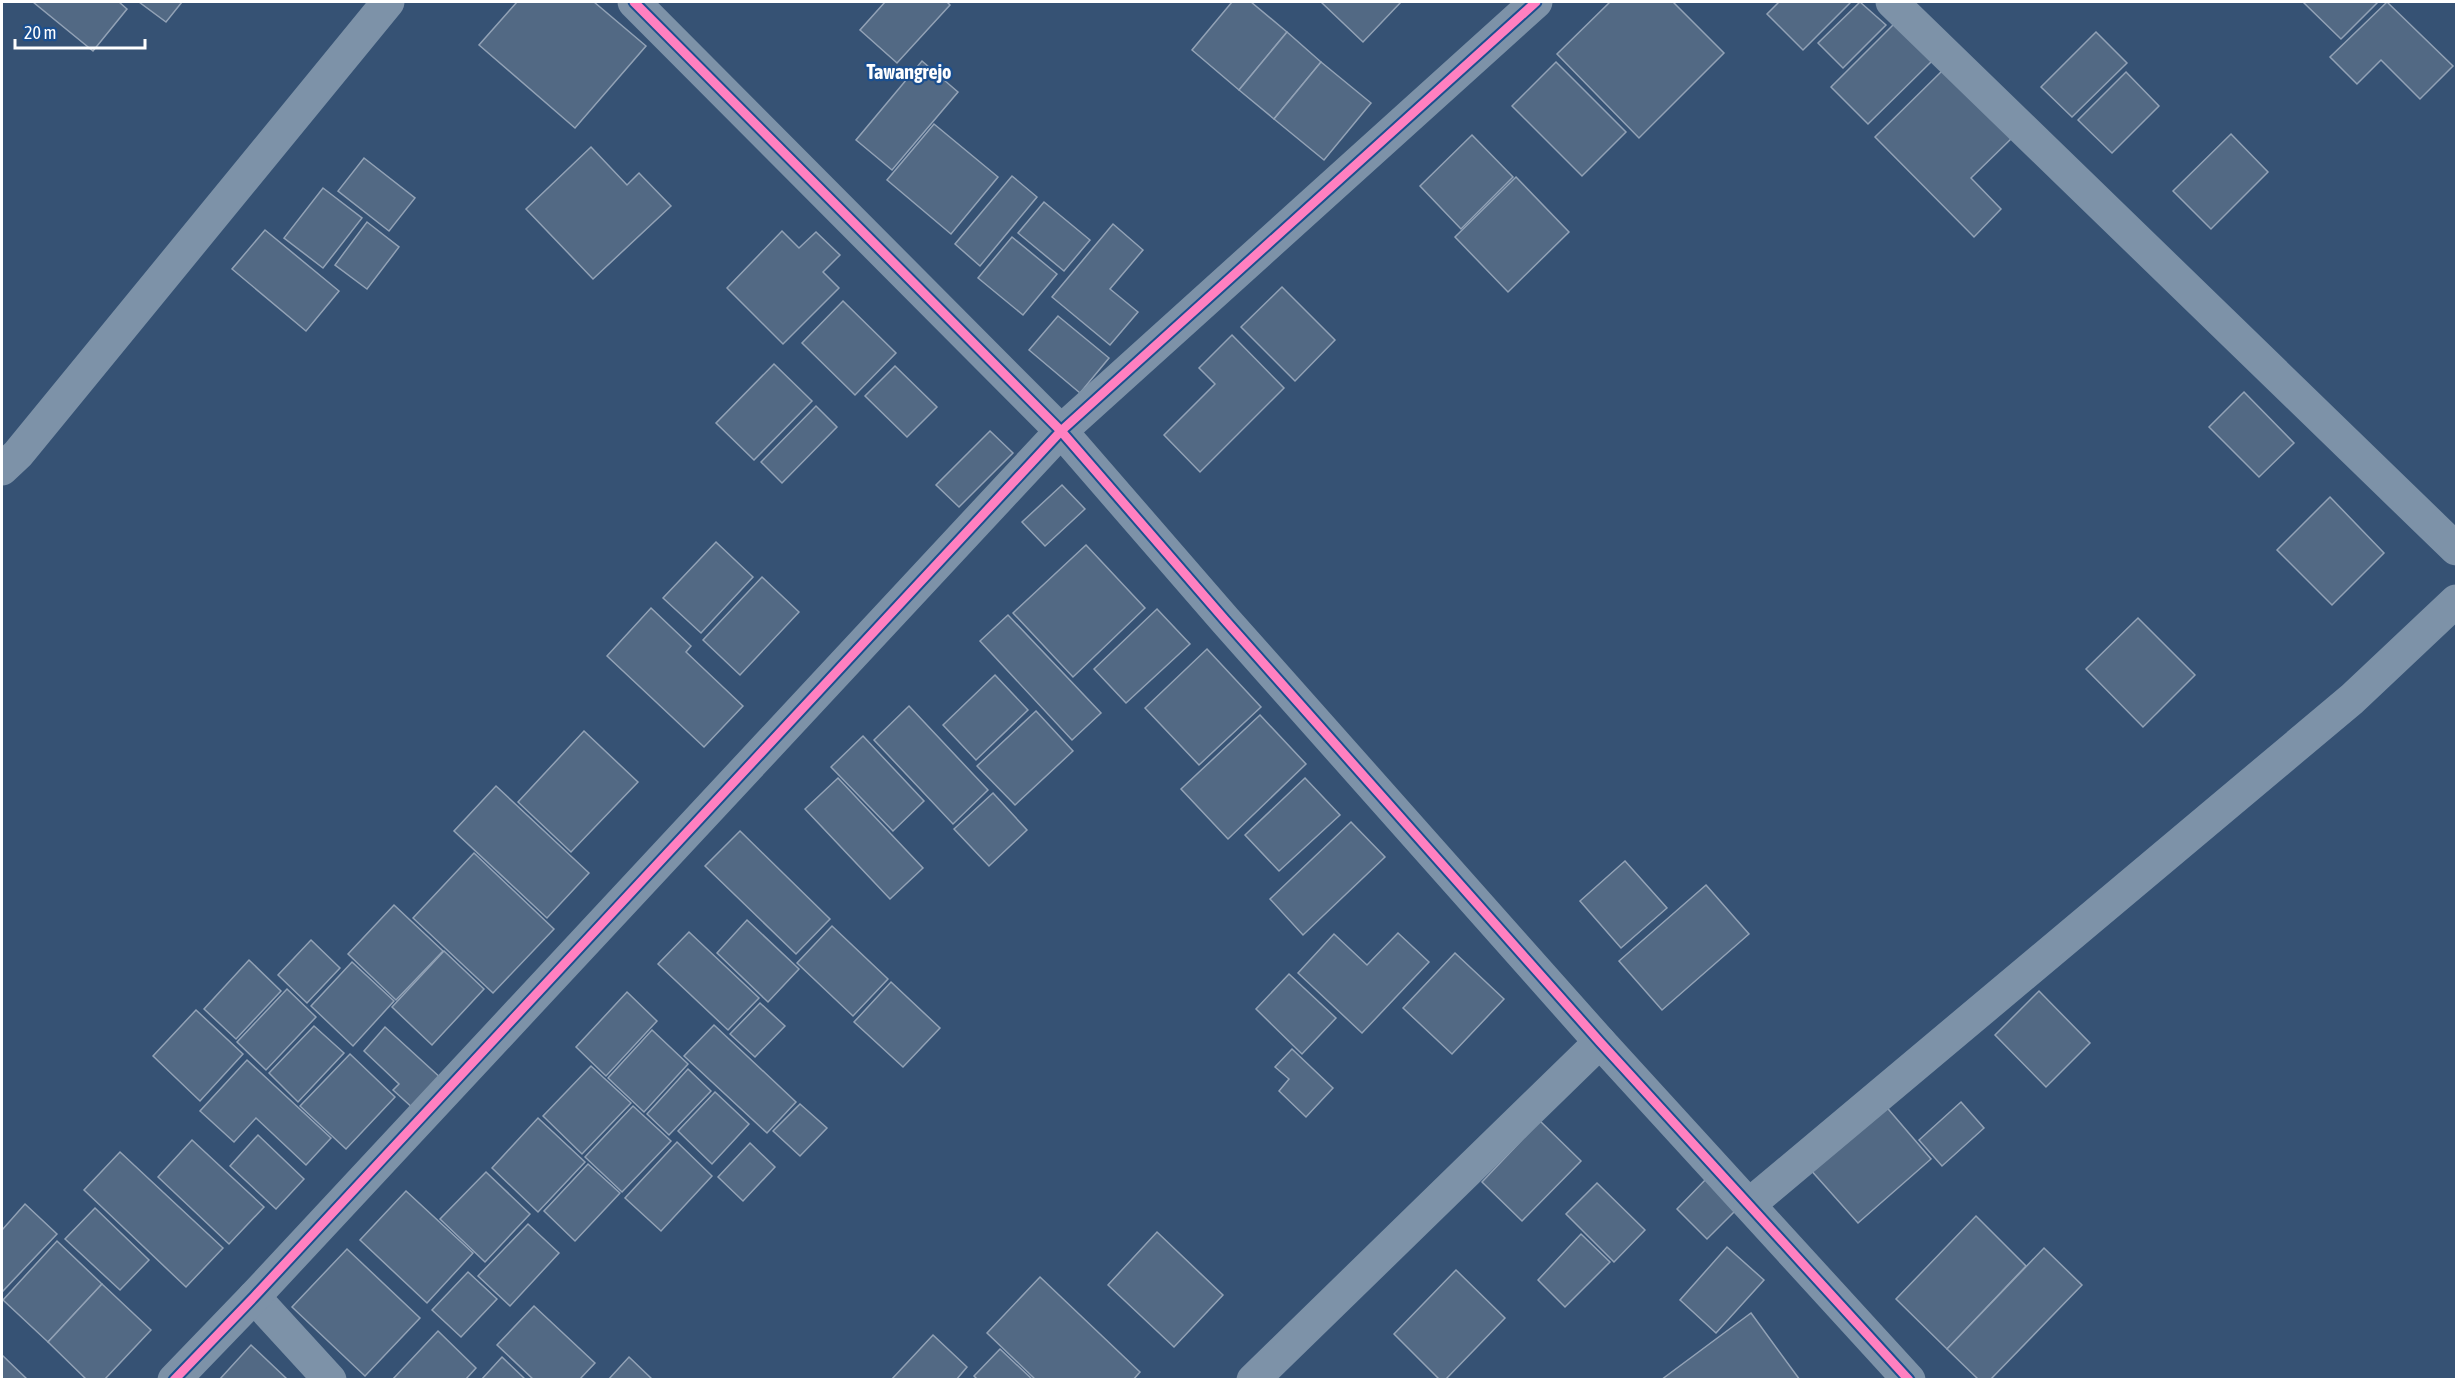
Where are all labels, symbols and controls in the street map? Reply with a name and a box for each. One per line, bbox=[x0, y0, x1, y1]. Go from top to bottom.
scale bar bbox=[15, 12, 146, 50]
text: 20 m bbox=[24, 22, 56, 43]
district label: Tawangrejo bbox=[867, 60, 952, 83]

